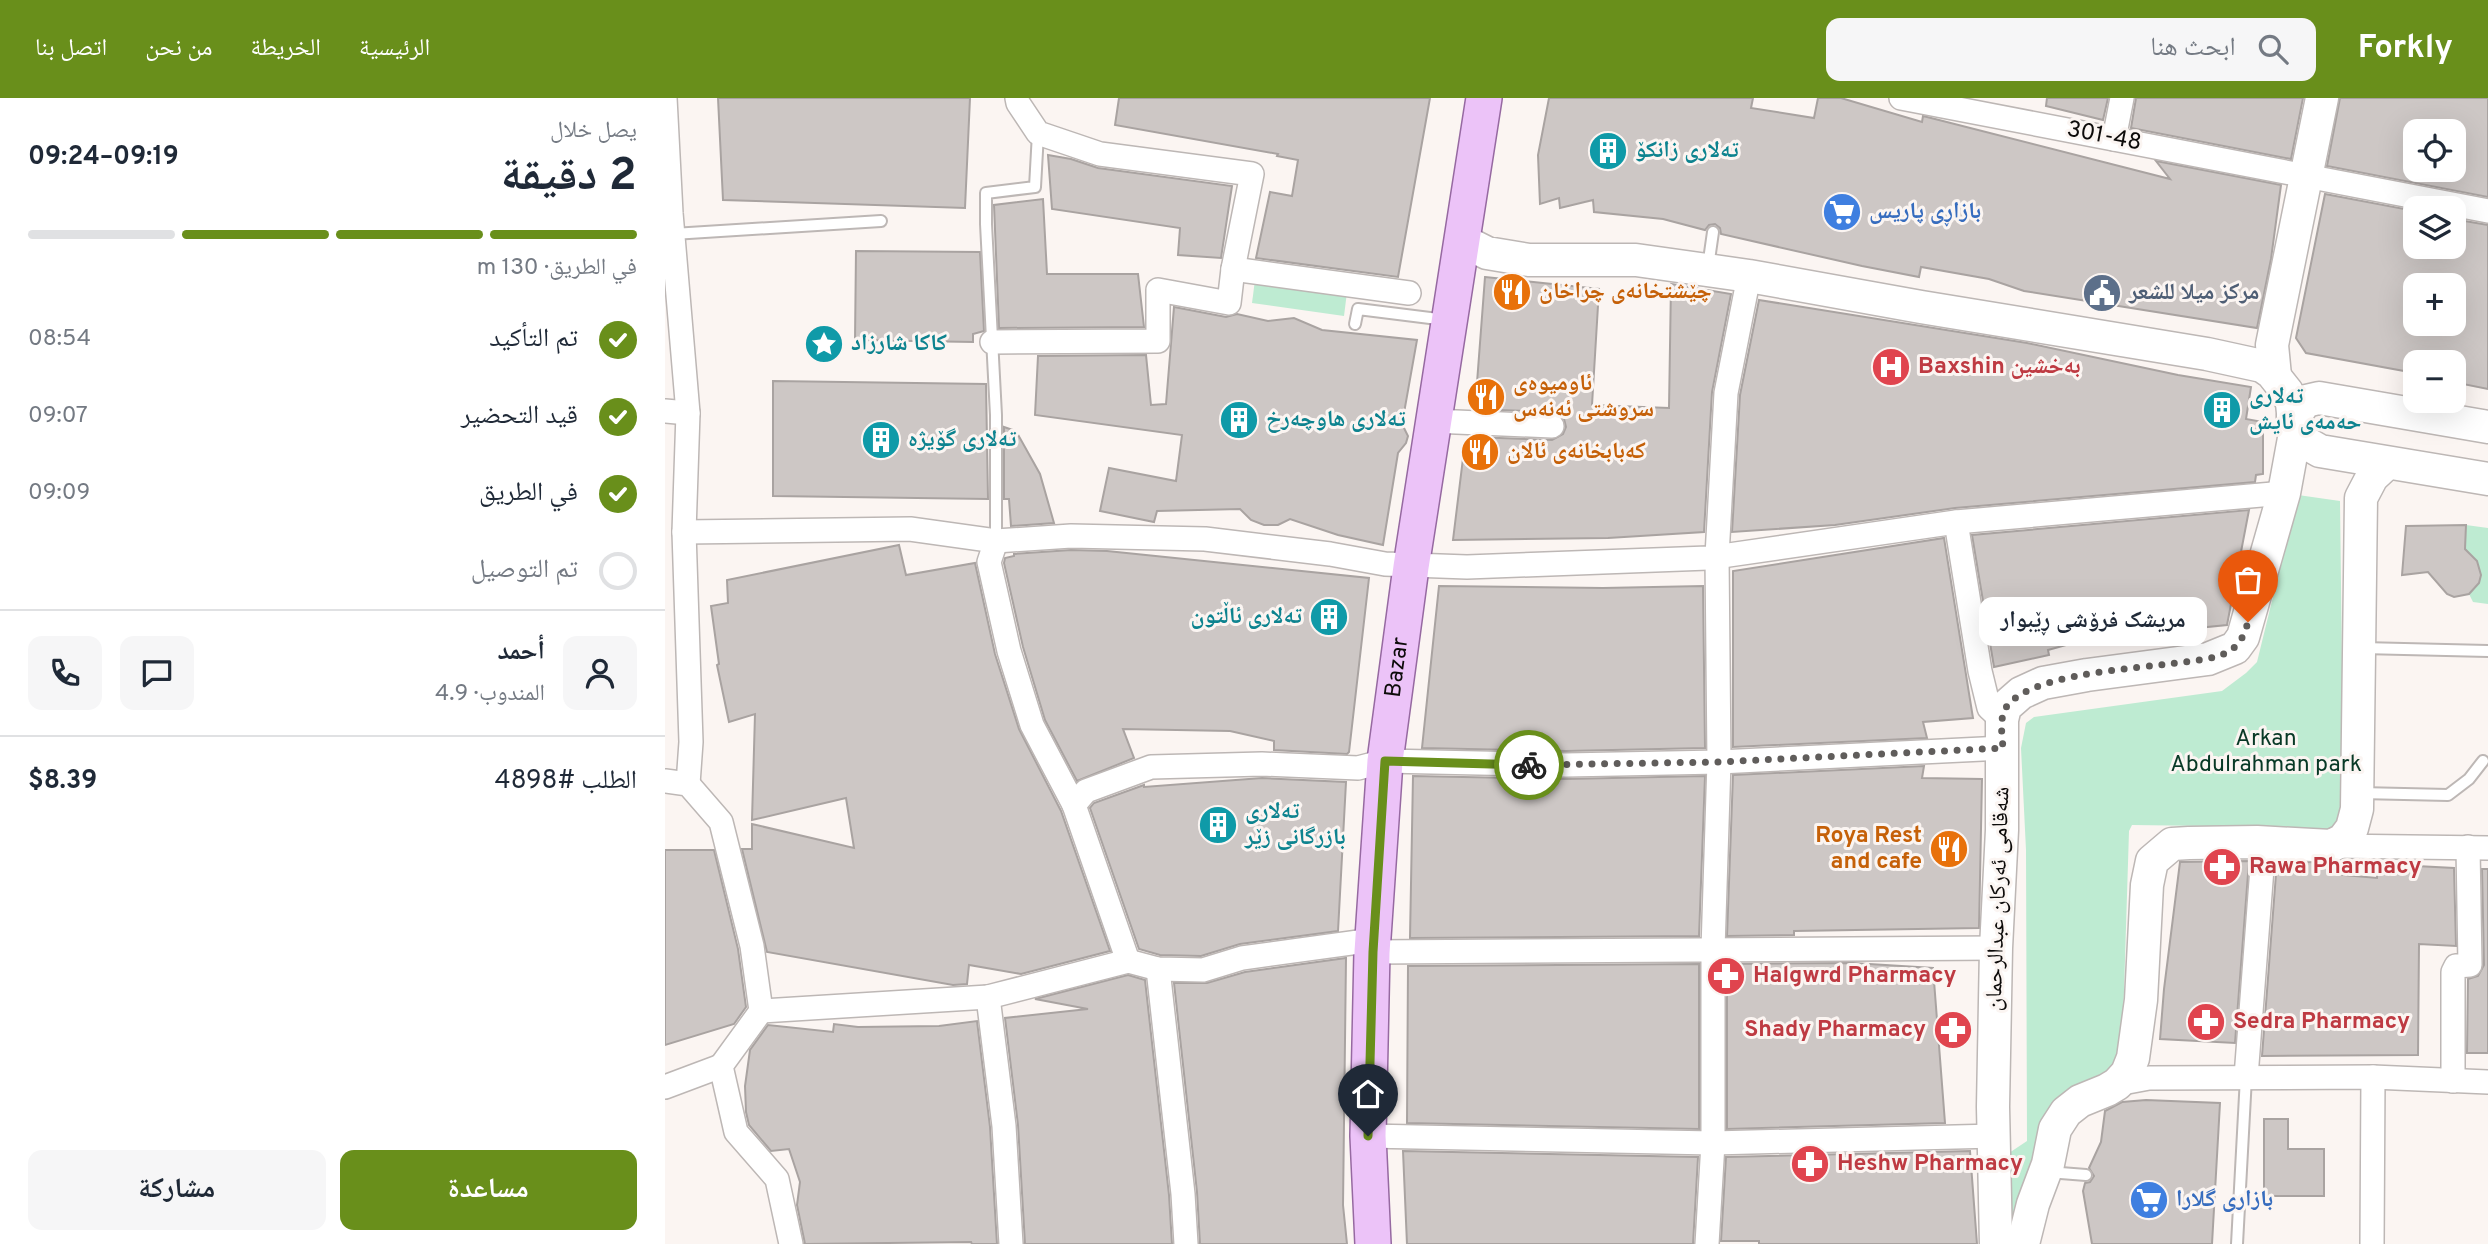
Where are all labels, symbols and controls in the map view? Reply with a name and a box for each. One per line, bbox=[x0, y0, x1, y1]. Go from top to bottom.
search box bbox=[1826, 18, 2316, 81]
text: Forkly bbox=[2358, 28, 2453, 70]
icon: search bbox=[2254, 30, 2292, 68]
text: ابحث هنا bbox=[2150, 32, 2236, 65]
text: اتصل بنا bbox=[35, 34, 107, 64]
text: من نحن bbox=[145, 34, 212, 64]
text: الخريطة bbox=[250, 34, 321, 64]
text: الرئيسية bbox=[359, 34, 430, 64]
street label: 301-48 bbox=[2064, 116, 2144, 158]
text: يصل خلال bbox=[550, 117, 637, 146]
map controls bbox=[2403, 119, 2466, 413]
button: locate bbox=[2403, 119, 2466, 182]
building icon: تەلاری زانکۆ bbox=[1587, 130, 1629, 172]
place label: تەلاری زانکۆ bbox=[1635, 137, 1740, 166]
text: 09:19–09:24 bbox=[28, 141, 179, 174]
text: 2 دقيقة bbox=[501, 148, 637, 207]
supermarket icon: بازاڕی پاریس bbox=[1821, 191, 1863, 233]
button: layers bbox=[2403, 196, 2466, 259]
place label: بازاڕی پاریس bbox=[1869, 198, 1981, 227]
text: في الطريق · 130 m bbox=[477, 254, 637, 283]
restaurant icon: چێشتخانەی چراخان bbox=[1491, 271, 1533, 313]
public building icon: مركز ميلا للشعر bbox=[2081, 272, 2123, 314]
button: + bbox=[2403, 273, 2466, 336]
place label: چێشتخانەی چراخان bbox=[1539, 278, 1712, 307]
place label: مركز ميلا للشعر bbox=[2128, 279, 2259, 308]
icon: check bbox=[599, 321, 637, 359]
text: تم التأكيد bbox=[489, 323, 578, 356]
place icon: كاكا شارزاد bbox=[803, 323, 845, 365]
text: 08:54 bbox=[28, 325, 91, 354]
place label: كاكا شارزاد bbox=[851, 330, 947, 359]
hospital icon: Baxshin بەخشین bbox=[1870, 346, 1912, 388]
button: − bbox=[2403, 350, 2466, 413]
place label: Baxshin بەخشین bbox=[1918, 353, 2081, 382]
place label: ئاومیوەی سروشتی ئەنەس bbox=[1513, 370, 1654, 425]
restaurant icon: ئاومیوەی سروشتی ئەنەس bbox=[1465, 376, 1507, 418]
place label: تەلاری حەمەی ئایش bbox=[2249, 383, 2361, 438]
building icon: تەلاری حەمەی ئایش bbox=[2201, 389, 2243, 431]
icon: check bbox=[599, 398, 637, 436]
building icon: تەلاری هاوچەرخ bbox=[1218, 399, 1260, 441]
text: قيد التحضير bbox=[461, 400, 578, 433]
text: 09:07 bbox=[28, 402, 88, 431]
place label: تەلاری هاوچەرخ bbox=[1266, 406, 1406, 435]
building icon: تەلاری گۆیژە bbox=[860, 419, 902, 461]
place label: تەلاری گۆیژە bbox=[908, 426, 1017, 455]
restaurant icon: کەبابخانەی ئالان bbox=[1459, 431, 1501, 473]
place label: کەبابخانەی ئالان bbox=[1507, 438, 1646, 467]
icon: check bbox=[599, 475, 637, 513]
text: في الطريق bbox=[479, 477, 578, 510]
text: 09:09 bbox=[28, 479, 90, 508]
pin bbox=[2218, 550, 2278, 622]
text: تم التوصيل bbox=[471, 554, 578, 587]
icon: bag bbox=[2229, 561, 2267, 599]
building icon: تەلاری ئاڵتون bbox=[1308, 596, 1350, 638]
callout: مریشک فرۆشی ڕێبوار bbox=[1979, 598, 2206, 646]
place label: تەلاری ئاڵتون bbox=[1190, 601, 1303, 632]
text: مریشک فرۆشی ڕێبوار bbox=[2000, 607, 2186, 636]
button: phone bbox=[28, 636, 102, 710]
button: chat bbox=[120, 636, 194, 710]
text: أحمد bbox=[497, 636, 545, 669]
button: person bbox=[563, 636, 637, 710]
street label: Bazar bbox=[1379, 636, 1416, 699]
text: المندوب · 4.9 bbox=[435, 680, 545, 709]
park label: Arkan Abdulrahman park bbox=[2170, 725, 2362, 780]
courier bbox=[1494, 730, 1564, 800]
icon: bike bbox=[1510, 746, 1548, 784]
text: $8.39 bbox=[28, 765, 97, 798]
text: الطلب #4898 bbox=[495, 765, 637, 798]
street label: شەقامی ئەرکان عبدالرحمان bbox=[1981, 786, 2017, 1012]
place label: تەلاری بازرگانی زێر bbox=[1244, 798, 1346, 853]
building icon: تەلاری بازرگانی زێر bbox=[1197, 804, 1239, 846]
place label: Roya Rest and cafe bbox=[1815, 822, 1922, 877]
restaurant icon: Roya Rest and cafe bbox=[1928, 828, 1970, 870]
pharmacy icon: Rawa Pharmacy bbox=[2201, 846, 2243, 888]
place label: Rawa Pharmacy bbox=[2249, 853, 2422, 882]
pharmacy icon: Halgwrd Pharmacy bbox=[1705, 955, 1747, 997]
place label: Halgwrd Pharmacy bbox=[1753, 962, 1957, 991]
pharmacy icon: Sedra Pharmacy bbox=[2185, 1001, 2227, 1043]
place label: Sedra Pharmacy bbox=[2233, 1008, 2410, 1037]
pharmacy icon: Shady Pharmacy bbox=[1932, 1009, 1974, 1051]
place label: Shady Pharmacy bbox=[1744, 1016, 1926, 1045]
pin bbox=[1338, 1064, 1398, 1136]
icon: home bbox=[1349, 1075, 1387, 1113]
pharmacy icon: Heshw Pharmacy bbox=[1789, 1143, 1831, 1185]
button: مشاركة bbox=[28, 1150, 326, 1230]
button: مساعدة bbox=[340, 1150, 637, 1230]
place label: Heshw Pharmacy bbox=[1837, 1150, 2023, 1179]
supermarket icon: بازاری گلارا bbox=[2128, 1179, 2170, 1221]
place label: بازاری گلارا bbox=[2176, 1186, 2273, 1215]

